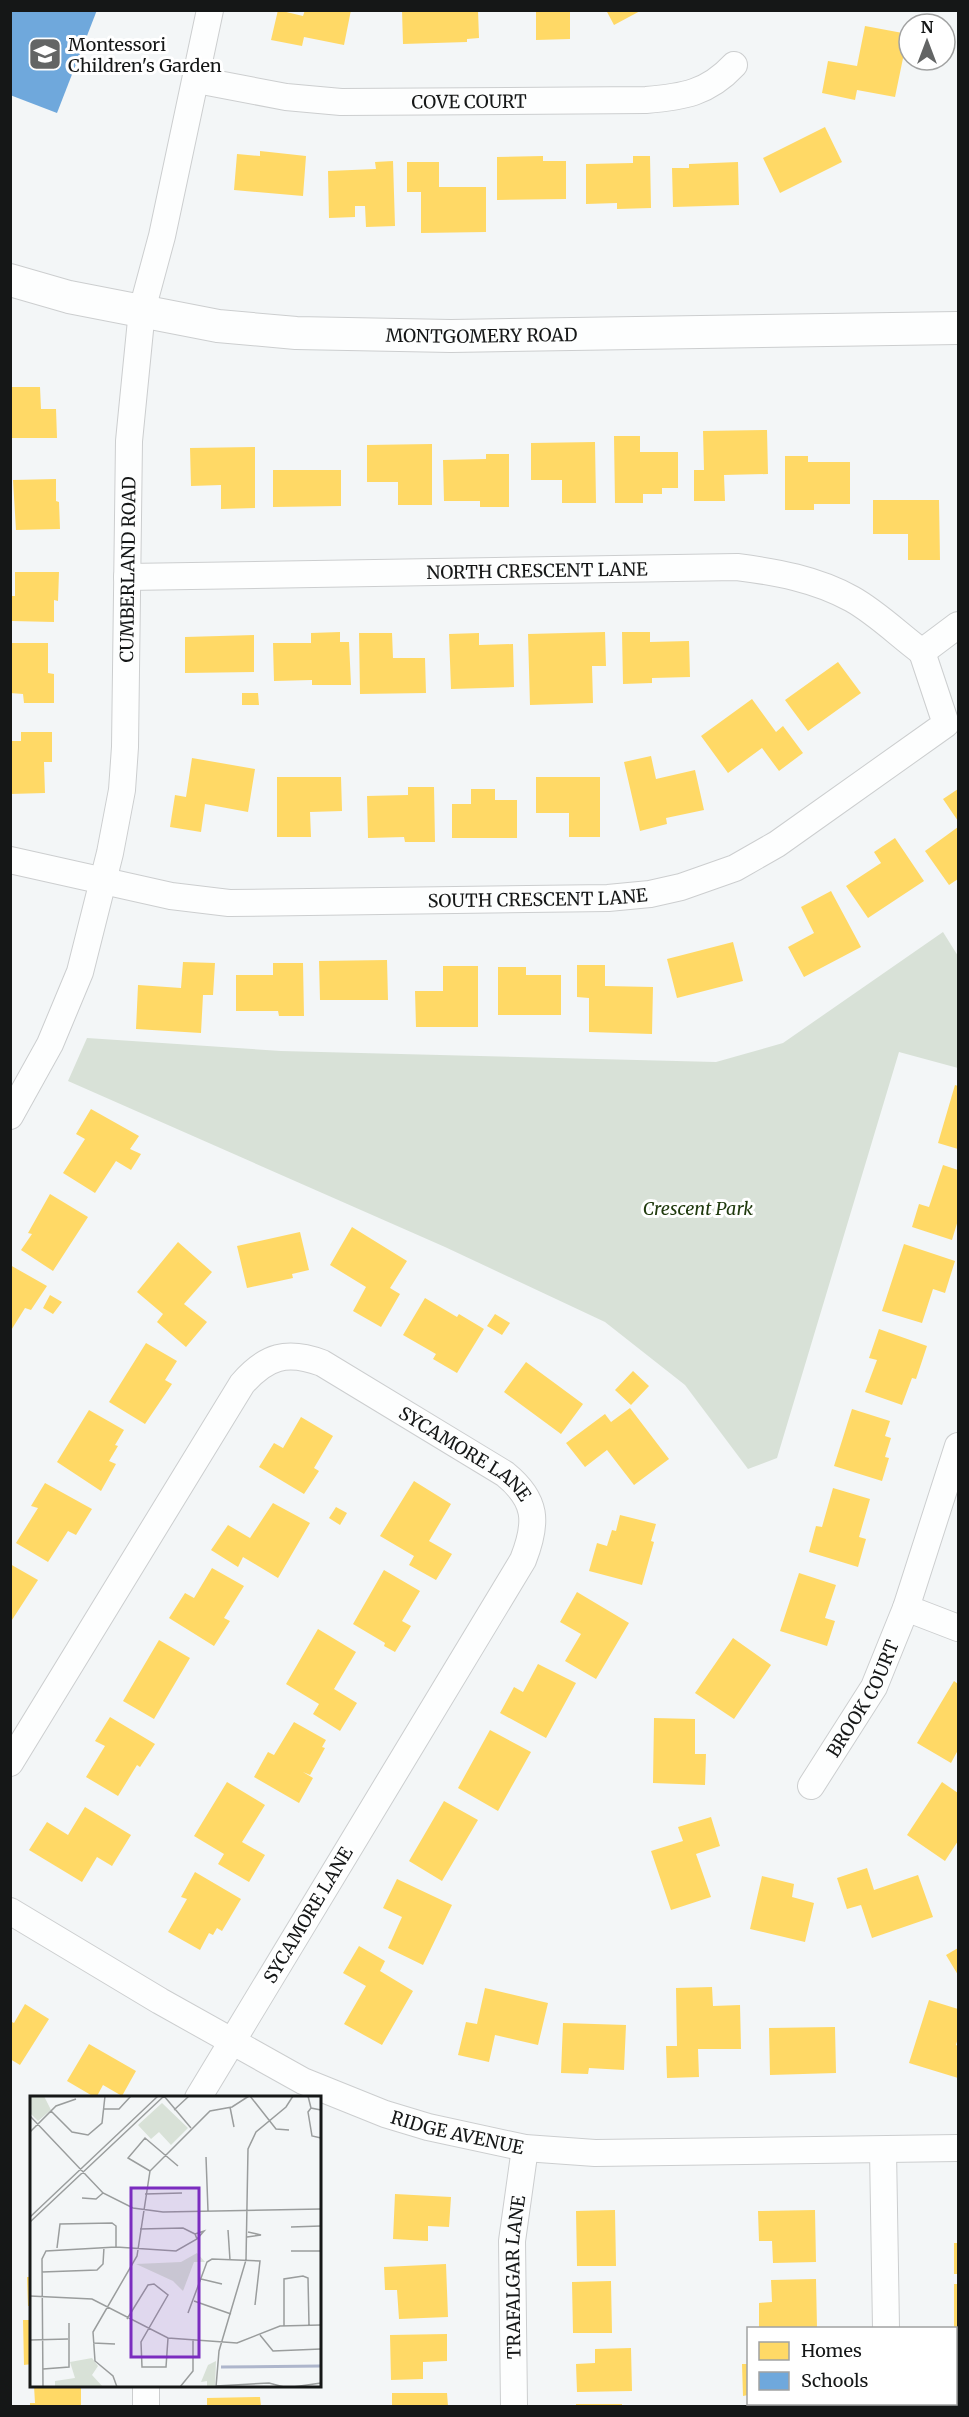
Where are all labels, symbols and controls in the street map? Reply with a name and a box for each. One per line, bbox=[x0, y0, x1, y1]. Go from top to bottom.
north arrow bbox=[897, 12, 957, 72]
text: N bbox=[921, 17, 934, 37]
place label: Montessori Children's Garden bbox=[68, 33, 222, 77]
school or university icon: Montessori Children's Garden bbox=[27, 36, 63, 72]
street label: COVE COURT bbox=[412, 89, 527, 113]
street label: MONTGOMERY ROAD bbox=[385, 323, 578, 348]
street label: CUMBERLAND ROAD bbox=[115, 476, 140, 663]
street label: NORTH CRESCENT LANE bbox=[426, 557, 648, 584]
street label: SOUTH CRESCENT LANE bbox=[428, 883, 649, 912]
park label: Crescent Park bbox=[643, 1197, 753, 1220]
street label: SYCAMORE LANE bbox=[395, 1401, 537, 1505]
street label: BROOK COURT bbox=[821, 1636, 904, 1761]
street label: SYCAMORE LANE bbox=[258, 1842, 358, 1987]
inset map bbox=[30, 2096, 321, 2387]
street label: RIDGE AVENUE bbox=[388, 2105, 527, 2159]
street label: TRAFALGAR LANE bbox=[500, 2193, 530, 2359]
legend bbox=[747, 2327, 957, 2405]
text: Homes bbox=[801, 2339, 862, 2362]
text: Schools bbox=[801, 2369, 869, 2392]

